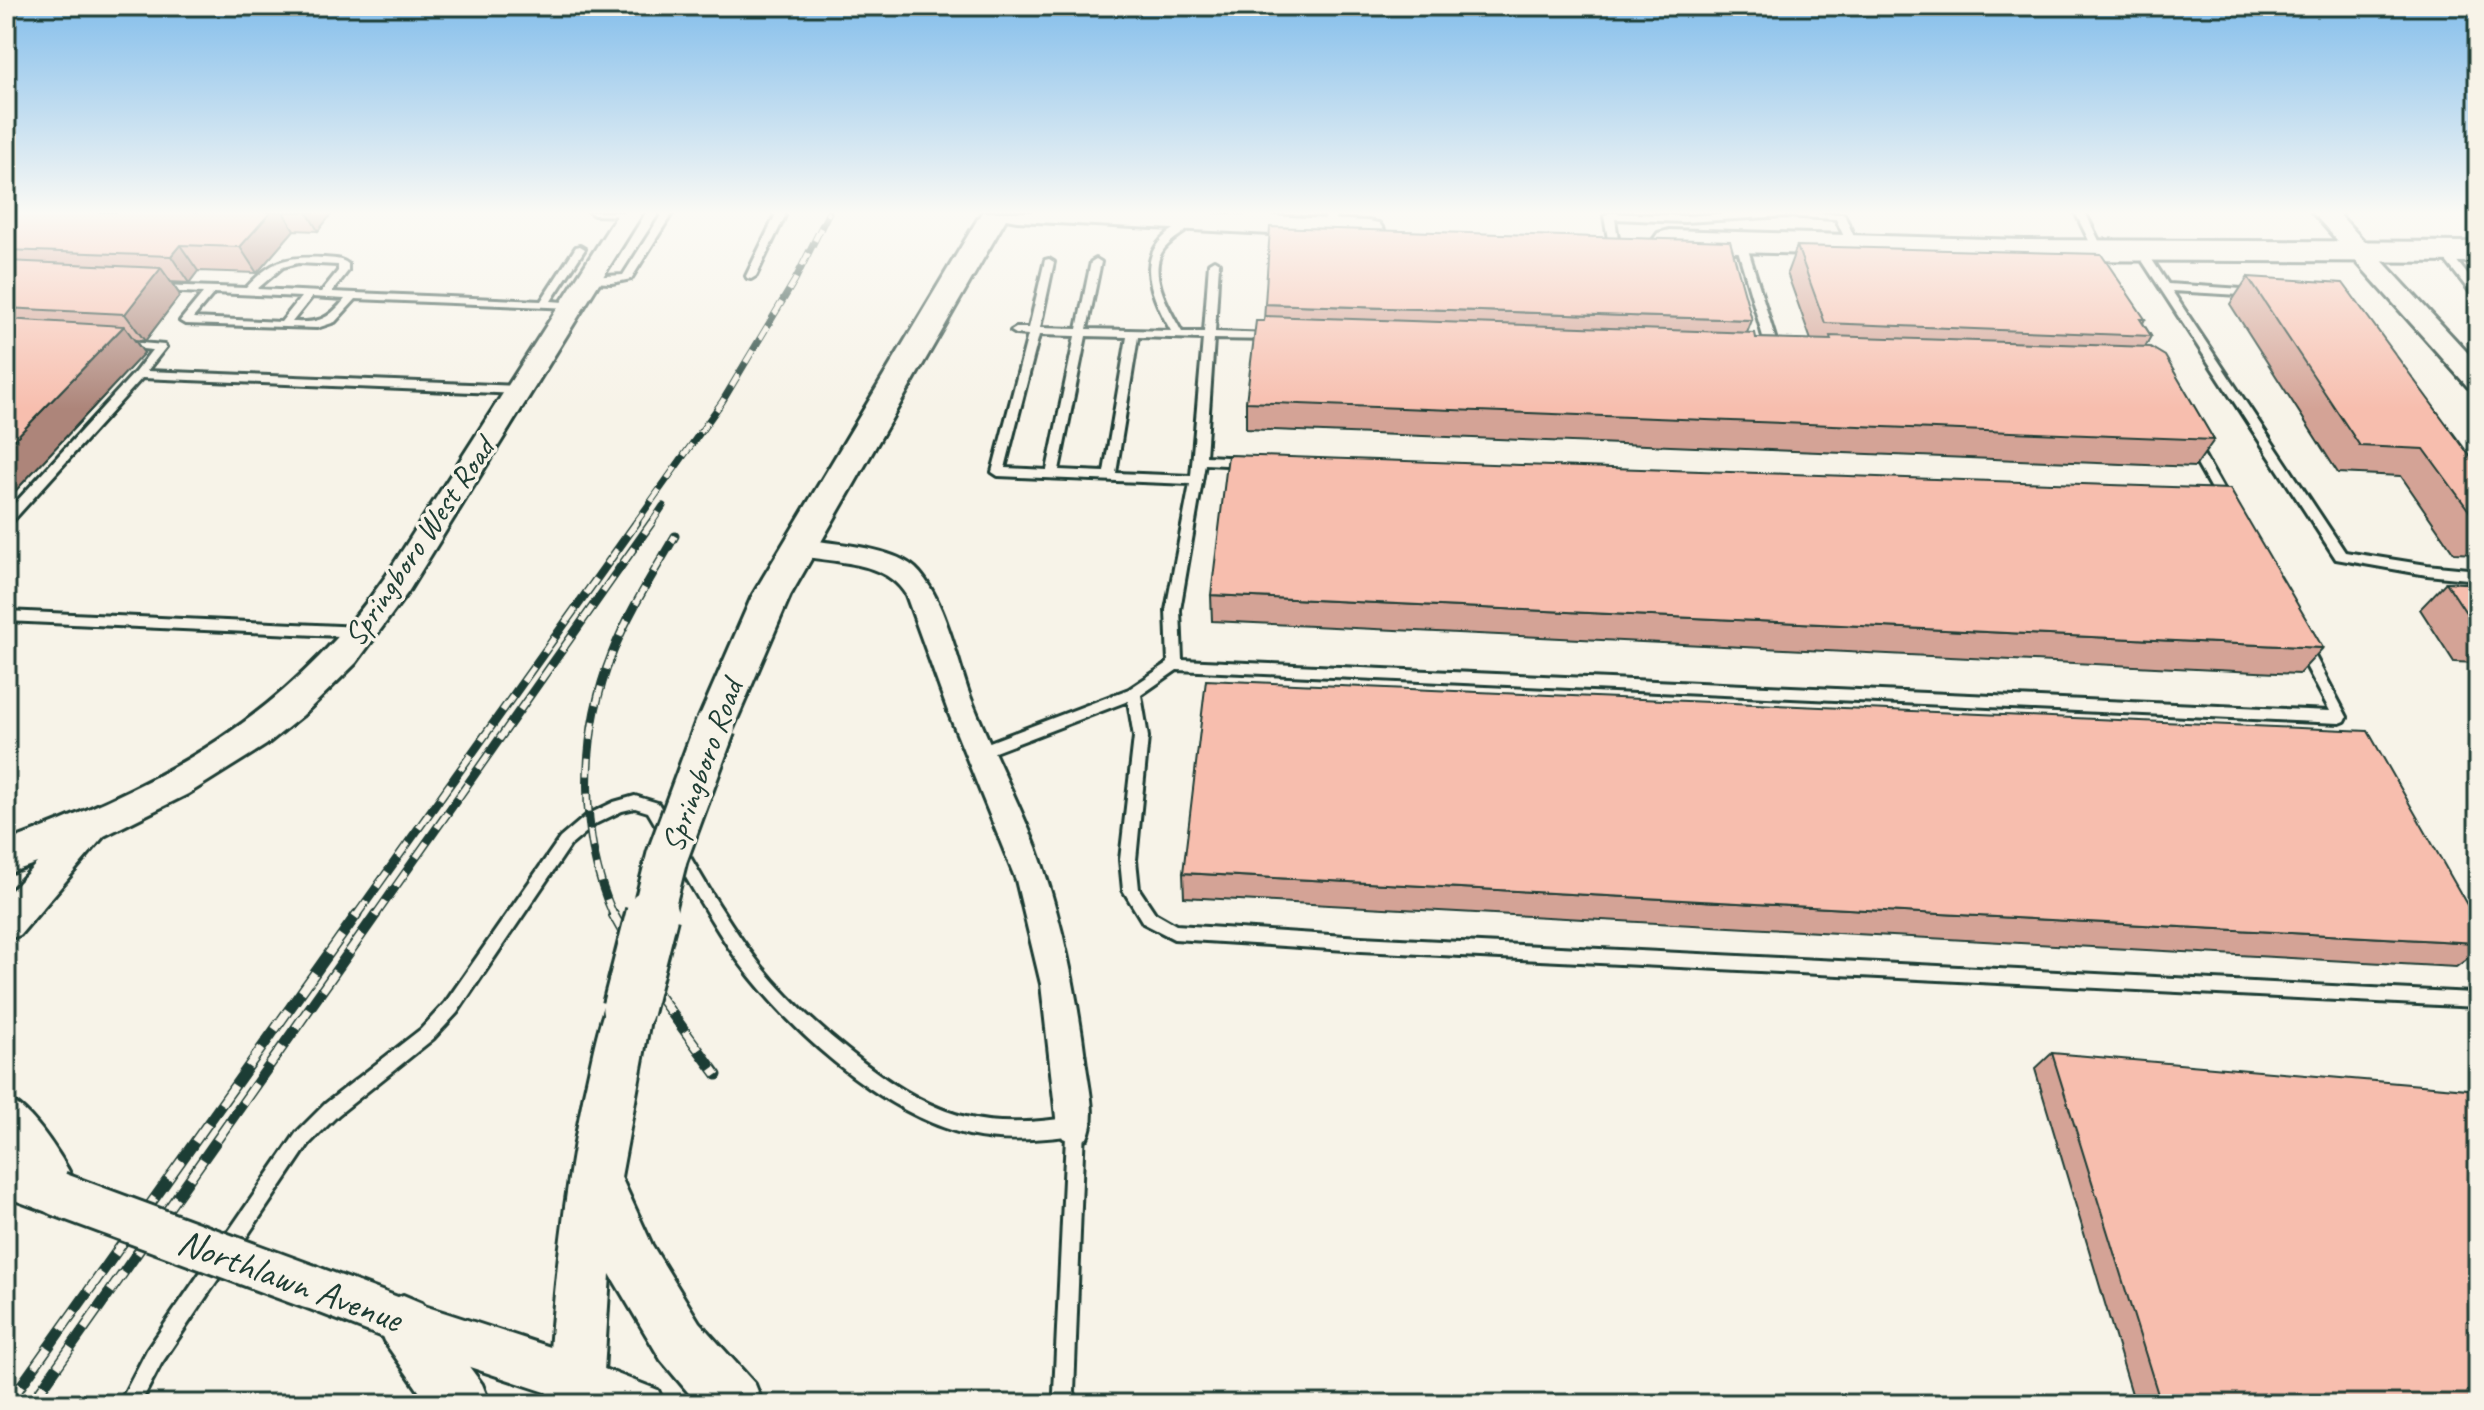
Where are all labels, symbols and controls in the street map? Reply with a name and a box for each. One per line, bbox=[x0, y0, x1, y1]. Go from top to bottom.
street label: Springboro West Road bbox=[334, 426, 506, 654]
street label: Springboro Road bbox=[652, 670, 754, 858]
street label: Northlawn Avenue bbox=[172, 1218, 411, 1343]

